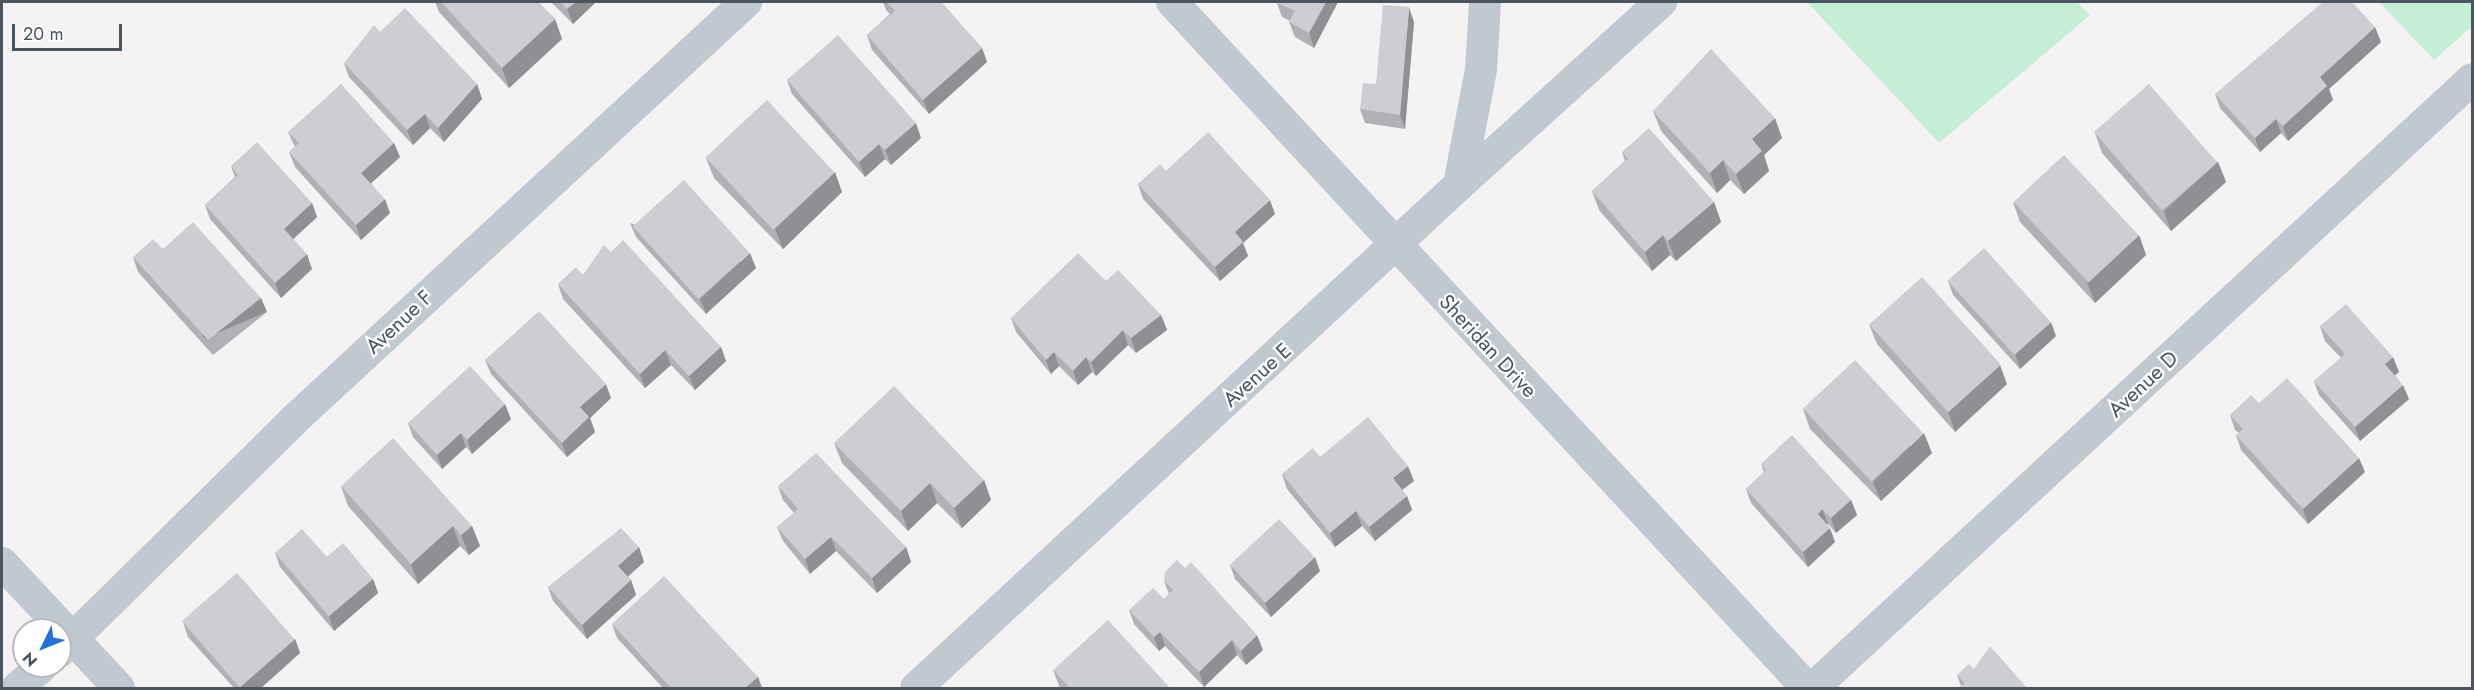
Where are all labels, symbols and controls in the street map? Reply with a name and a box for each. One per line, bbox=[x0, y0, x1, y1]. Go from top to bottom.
scale bar bbox=[15, 12, 124, 50]
text: 20 m bbox=[23, 21, 63, 47]
street label: Avenue F bbox=[360, 285, 438, 359]
street label: Sheridan Drive bbox=[1434, 289, 1542, 403]
street label: Avenue E bbox=[1218, 338, 1296, 412]
street label: Avenue D bbox=[2103, 345, 2183, 423]
north arrow bbox=[12, 618, 72, 678]
text: N bbox=[17, 647, 43, 672]

